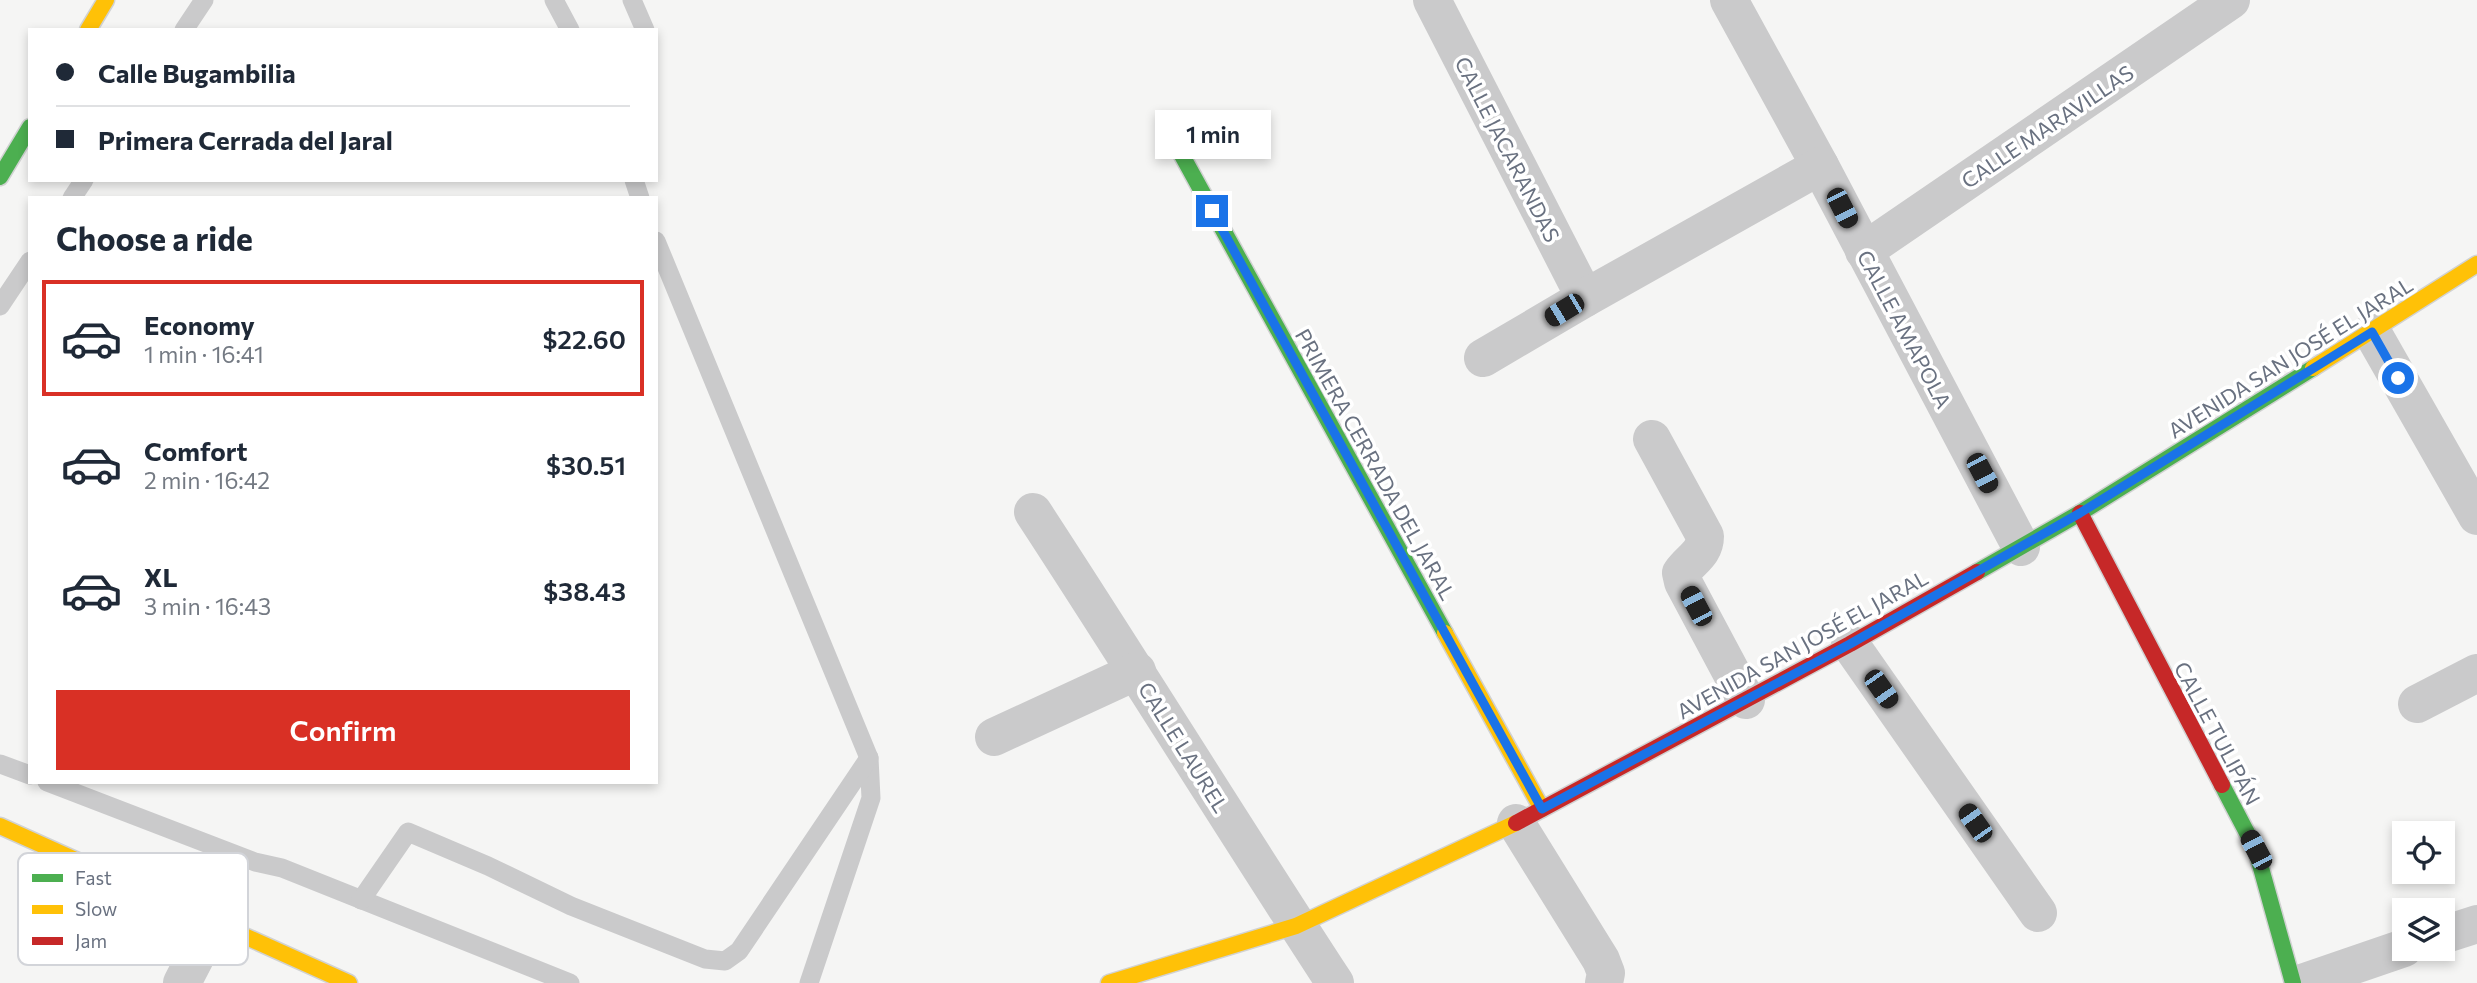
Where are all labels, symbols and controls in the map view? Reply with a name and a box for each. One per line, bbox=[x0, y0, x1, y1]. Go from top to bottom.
street label: CALLE JACARANDAS bbox=[1450, 52, 1566, 246]
text: Calle Bugambilia bbox=[98, 57, 296, 88]
street label: CALLE MARAVILLAS bbox=[1956, 59, 2138, 193]
callout: 1 min bbox=[1154, 110, 1270, 158]
text: 1 min bbox=[1186, 120, 1240, 148]
text: Primera Cerrada del Jaral bbox=[98, 124, 393, 155]
car bbox=[1824, 185, 1861, 231]
route end bbox=[1196, 195, 1228, 227]
text: Choose a ride bbox=[56, 218, 253, 258]
street label: CALLE AMAPOLA bbox=[1853, 246, 1957, 412]
street label: AVENIDA SAN JOSÉ EL JARAL bbox=[2163, 271, 2417, 443]
car bbox=[1541, 290, 1588, 330]
icon: car bbox=[60, 307, 123, 370]
text: Economy bbox=[144, 309, 255, 340]
text: $22.60 bbox=[542, 323, 626, 354]
street label: PRIMERA CERRADA DEL JARAL bbox=[1291, 324, 1461, 604]
text: 1 min · 16:41 bbox=[144, 340, 264, 368]
route start bbox=[2382, 362, 2414, 394]
icon: car bbox=[60, 433, 123, 496]
text: Comfort bbox=[144, 435, 247, 466]
text: $30.51 bbox=[546, 449, 626, 480]
car bbox=[1963, 450, 2002, 496]
text: 2 min · 16:42 bbox=[144, 466, 270, 494]
icon: car bbox=[60, 559, 123, 622]
text: XL bbox=[144, 561, 178, 592]
street label: AVENIDA SAN JOSÉ EL JARAL bbox=[1672, 564, 1932, 724]
text: $38.43 bbox=[543, 575, 626, 606]
car bbox=[1677, 583, 1716, 629]
text: 3 min · 16:43 bbox=[144, 592, 271, 620]
street label: CALLE TULIPÁN bbox=[2170, 657, 2266, 809]
car bbox=[1861, 666, 1902, 712]
street label: CALLE LAUREL bbox=[1134, 677, 1234, 817]
button: Confirm bbox=[56, 690, 630, 770]
car bbox=[1955, 800, 1996, 846]
map controls bbox=[2392, 821, 2455, 961]
button: locate bbox=[2392, 821, 2455, 884]
car bbox=[2237, 827, 2276, 873]
legend bbox=[18, 853, 248, 965]
text: Fast bbox=[75, 866, 112, 889]
text: Slow bbox=[75, 897, 117, 920]
button: layers bbox=[2392, 898, 2455, 961]
text: Jam bbox=[75, 929, 107, 952]

